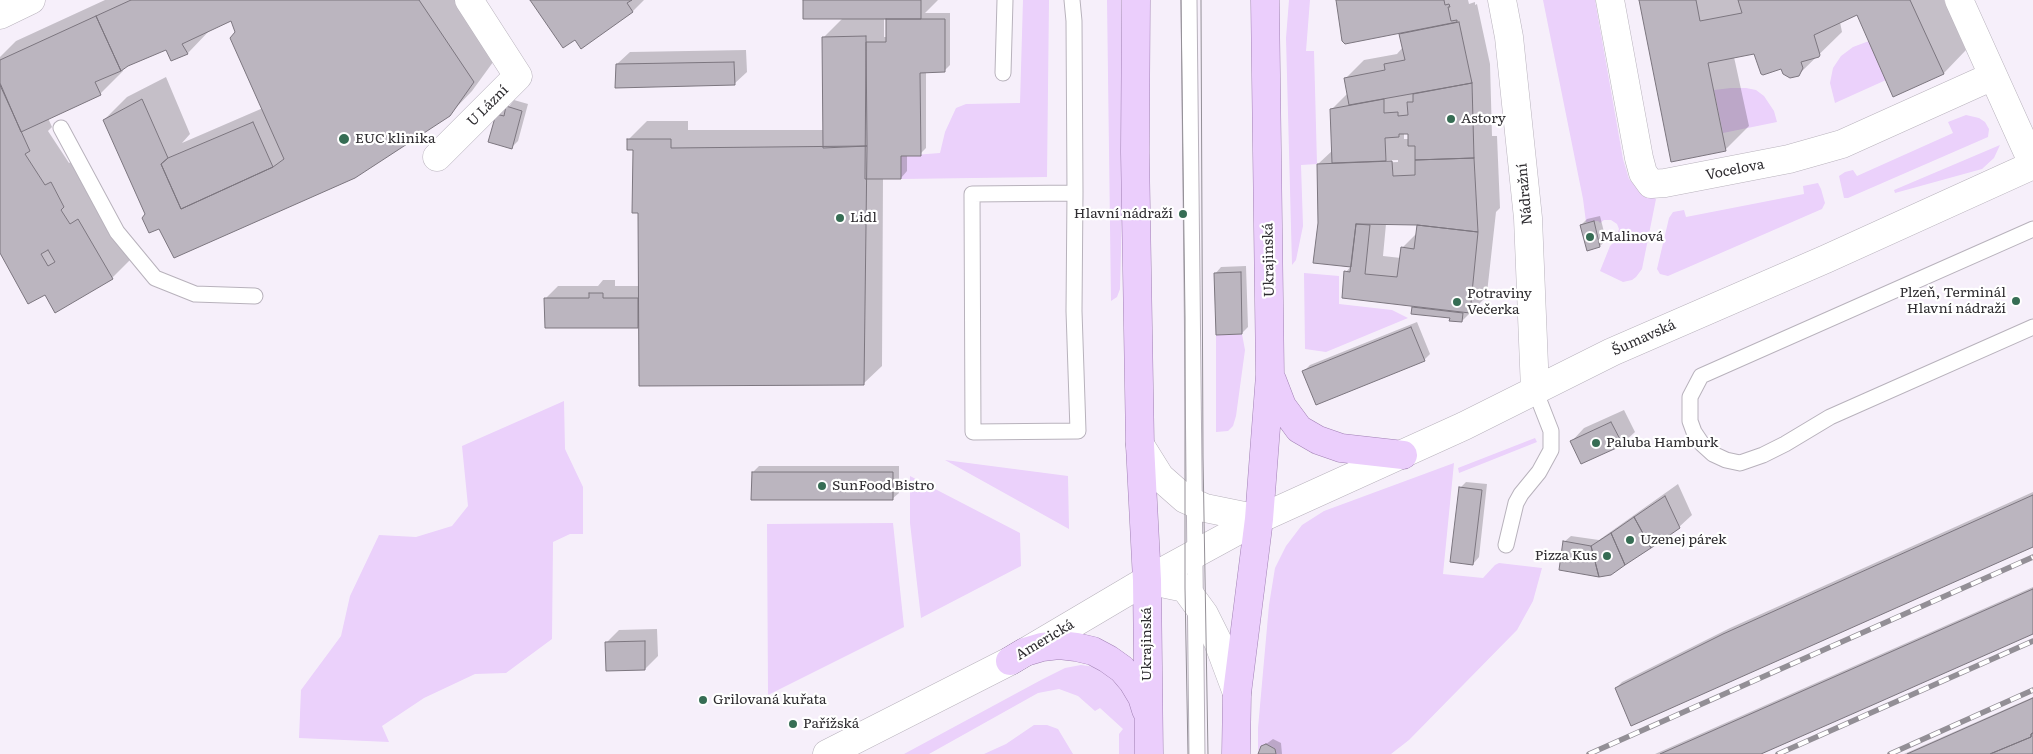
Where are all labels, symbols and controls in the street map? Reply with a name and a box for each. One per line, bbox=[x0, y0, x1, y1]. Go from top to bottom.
street label: U Lázní bbox=[464, 82, 512, 130]
place label: Astory bbox=[1461, 111, 1506, 127]
marker: Astory bbox=[1445, 113, 1457, 125]
place label: EUC klinika bbox=[355, 131, 435, 147]
marker: EUC klinika bbox=[337, 132, 351, 146]
street label: Vocelova bbox=[1704, 156, 1766, 184]
street label: Nádražní bbox=[1514, 162, 1536, 226]
place label: Hlavní nádraží bbox=[1074, 206, 1173, 222]
marker: Hlavní nádraží bbox=[1177, 208, 1189, 220]
place label: Lidl bbox=[850, 210, 877, 226]
marker: Lidl bbox=[834, 212, 846, 224]
street label: Ukrajinská bbox=[1260, 223, 1278, 297]
place label: Malinová bbox=[1600, 229, 1663, 245]
marker: Malinová bbox=[1584, 231, 1596, 243]
place label: Plzeň, Terminál Hlavní nádraží bbox=[1899, 285, 2006, 318]
place label: Potraviny Večerka bbox=[1467, 286, 1532, 318]
marker: Plzeň, Terminál Hlavní nádraží bbox=[2010, 295, 2022, 307]
marker: Potraviny Večerka bbox=[1451, 296, 1463, 308]
street label: Šumavská bbox=[1610, 316, 1678, 360]
place label: Paluba Hamburk bbox=[1606, 435, 1718, 451]
marker: Paluba Hamburk bbox=[1590, 437, 1602, 449]
place label: SunFood Bistro bbox=[832, 478, 934, 494]
marker: SunFood Bistro bbox=[816, 480, 828, 492]
place label: Uzenej párek bbox=[1640, 532, 1727, 548]
marker: Uzenej párek bbox=[1624, 534, 1636, 546]
place label: Pizza Kus bbox=[1535, 548, 1597, 564]
marker: Pizza Kus bbox=[1601, 550, 1613, 562]
street label: Ukrajinská bbox=[1139, 607, 1155, 681]
street label: Americká bbox=[1013, 616, 1077, 664]
place label: Grilovaná kuřata bbox=[713, 692, 827, 708]
marker: Grilovaná kuřata bbox=[697, 694, 709, 706]
place label: Pařížská bbox=[803, 716, 859, 732]
marker: Pařížská bbox=[787, 718, 799, 730]

